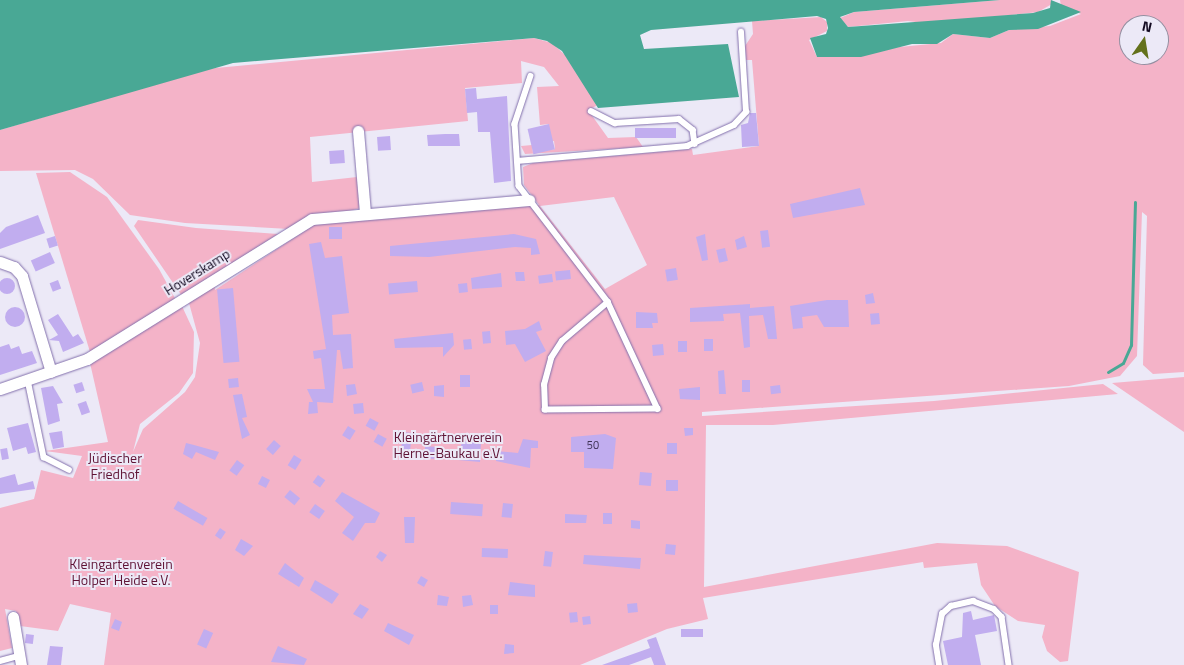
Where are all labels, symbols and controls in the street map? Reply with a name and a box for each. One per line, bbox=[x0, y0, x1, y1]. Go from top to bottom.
north arrow bbox=[1119, 15, 1169, 65]
text: N bbox=[1140, 15, 1154, 37]
street label: Hoverskamp bbox=[161, 245, 233, 299]
park label: Kleingärtnerverein Herne-Baukau e.V. bbox=[393, 429, 503, 462]
house number: 50 bbox=[587, 438, 599, 452]
park label: Jüdischer Friedhof bbox=[88, 450, 142, 482]
park label: Kleingartenverein Holper Heide e.V. bbox=[69, 556, 173, 588]

